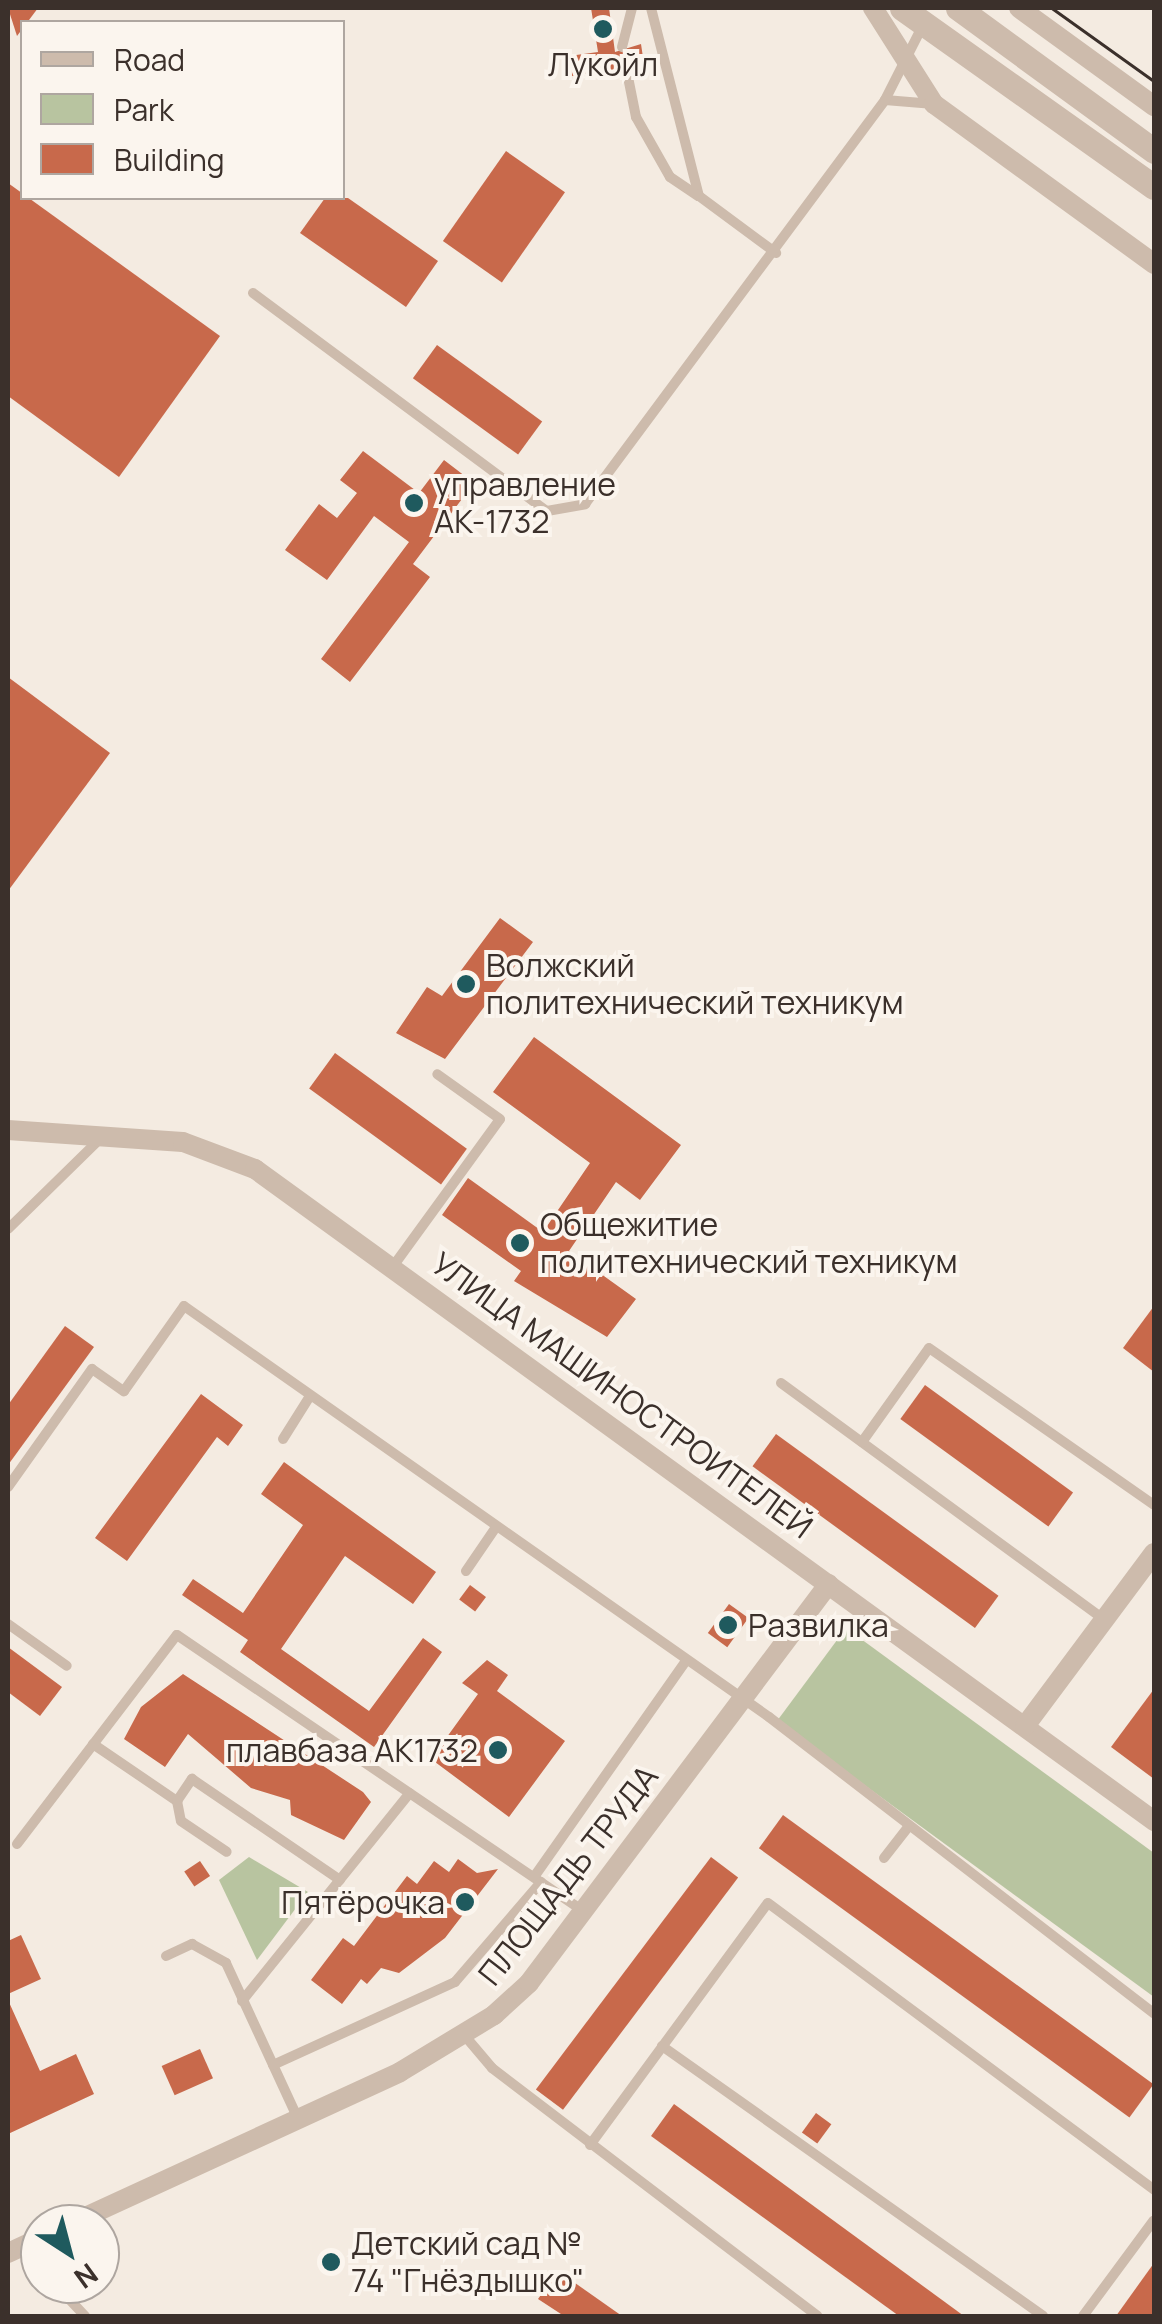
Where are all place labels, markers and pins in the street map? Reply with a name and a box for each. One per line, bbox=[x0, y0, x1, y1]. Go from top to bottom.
marker: Лукойл bbox=[592, 18, 614, 40]
place label: Лукойл bbox=[548, 45, 658, 83]
place label: управление AK-1732 bbox=[434, 466, 616, 541]
marker: управление AK-1732 bbox=[403, 492, 425, 514]
place label: Волжский политехнический техникум bbox=[486, 947, 904, 1022]
marker: Волжский политехнический техникум bbox=[455, 973, 477, 995]
place label: Общежитие политехнический техникум bbox=[540, 1206, 958, 1281]
marker: Общежитие политехнический техникум bbox=[509, 1232, 531, 1254]
place label: Развилка bbox=[748, 1606, 889, 1644]
marker: Развилка bbox=[717, 1614, 739, 1636]
place label: плавбаза АК1732 bbox=[226, 1731, 478, 1769]
marker: плавбаза АК1732 bbox=[487, 1739, 509, 1761]
place label: Пятёрочка bbox=[281, 1883, 445, 1921]
marker: Пятёрочка bbox=[454, 1891, 476, 1913]
place label: Детский сад № 74 "Гнёздышко" bbox=[351, 2225, 585, 2300]
marker: Детский сад № 74 "Гнёздышко" bbox=[320, 2251, 342, 2273]

